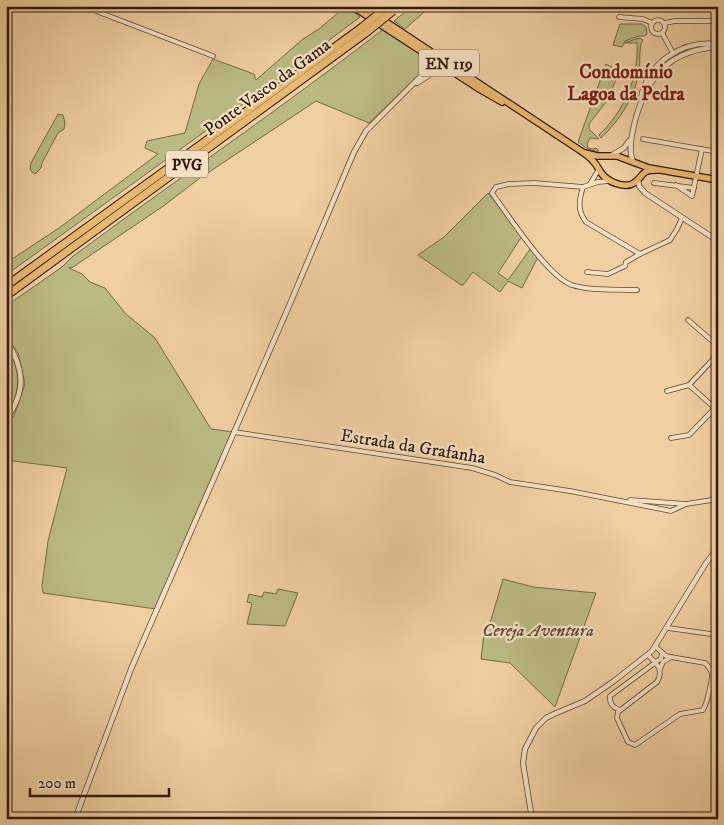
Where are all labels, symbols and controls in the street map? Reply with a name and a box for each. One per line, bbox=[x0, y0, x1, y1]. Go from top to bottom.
street label: Ponte Vasco da Gama bbox=[200, 34, 336, 141]
road number: EN 119 bbox=[419, 49, 479, 76]
district label: Condomínio Lagoa da Pedra bbox=[567, 61, 686, 106]
road number: PVG bbox=[166, 150, 208, 178]
street label: Estrada da Grafanha bbox=[339, 425, 487, 469]
park label: Cereja Aventura bbox=[482, 620, 594, 642]
scale bar bbox=[30, 765, 169, 797]
text: 200 m bbox=[38, 774, 76, 793]

